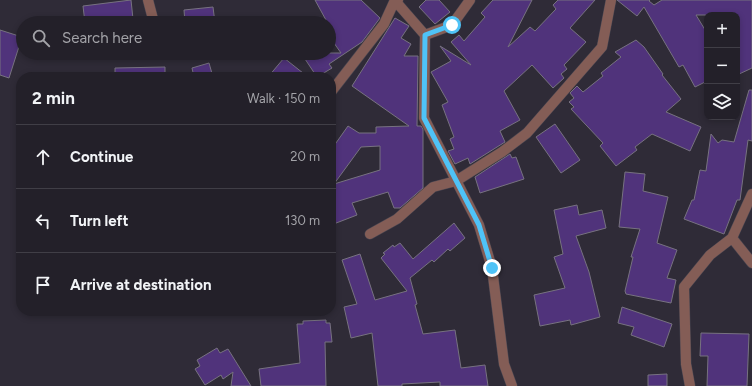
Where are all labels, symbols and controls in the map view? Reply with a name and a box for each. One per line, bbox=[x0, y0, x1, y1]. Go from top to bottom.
map controls bbox=[704, 12, 740, 120]
button: + bbox=[704, 12, 740, 48]
search box bbox=[16, 16, 336, 60]
route start bbox=[443, 16, 461, 34]
icon: search bbox=[30, 27, 52, 49]
text: Search here bbox=[62, 29, 142, 47]
button: − bbox=[704, 48, 740, 84]
button: layers bbox=[704, 84, 740, 120]
text: 2 min bbox=[32, 88, 75, 108]
text: Walk · 150 m bbox=[247, 91, 320, 106]
icon: ahead bbox=[32, 146, 54, 168]
text: Continue bbox=[70, 148, 133, 166]
text: 20 m bbox=[290, 149, 320, 164]
icon: left bbox=[32, 210, 54, 232]
text: Turn left bbox=[70, 212, 128, 230]
text: 130 m bbox=[285, 213, 320, 228]
route end bbox=[483, 259, 501, 277]
icon: arrive bbox=[32, 274, 54, 296]
text: Arrive at destination bbox=[70, 276, 211, 294]

